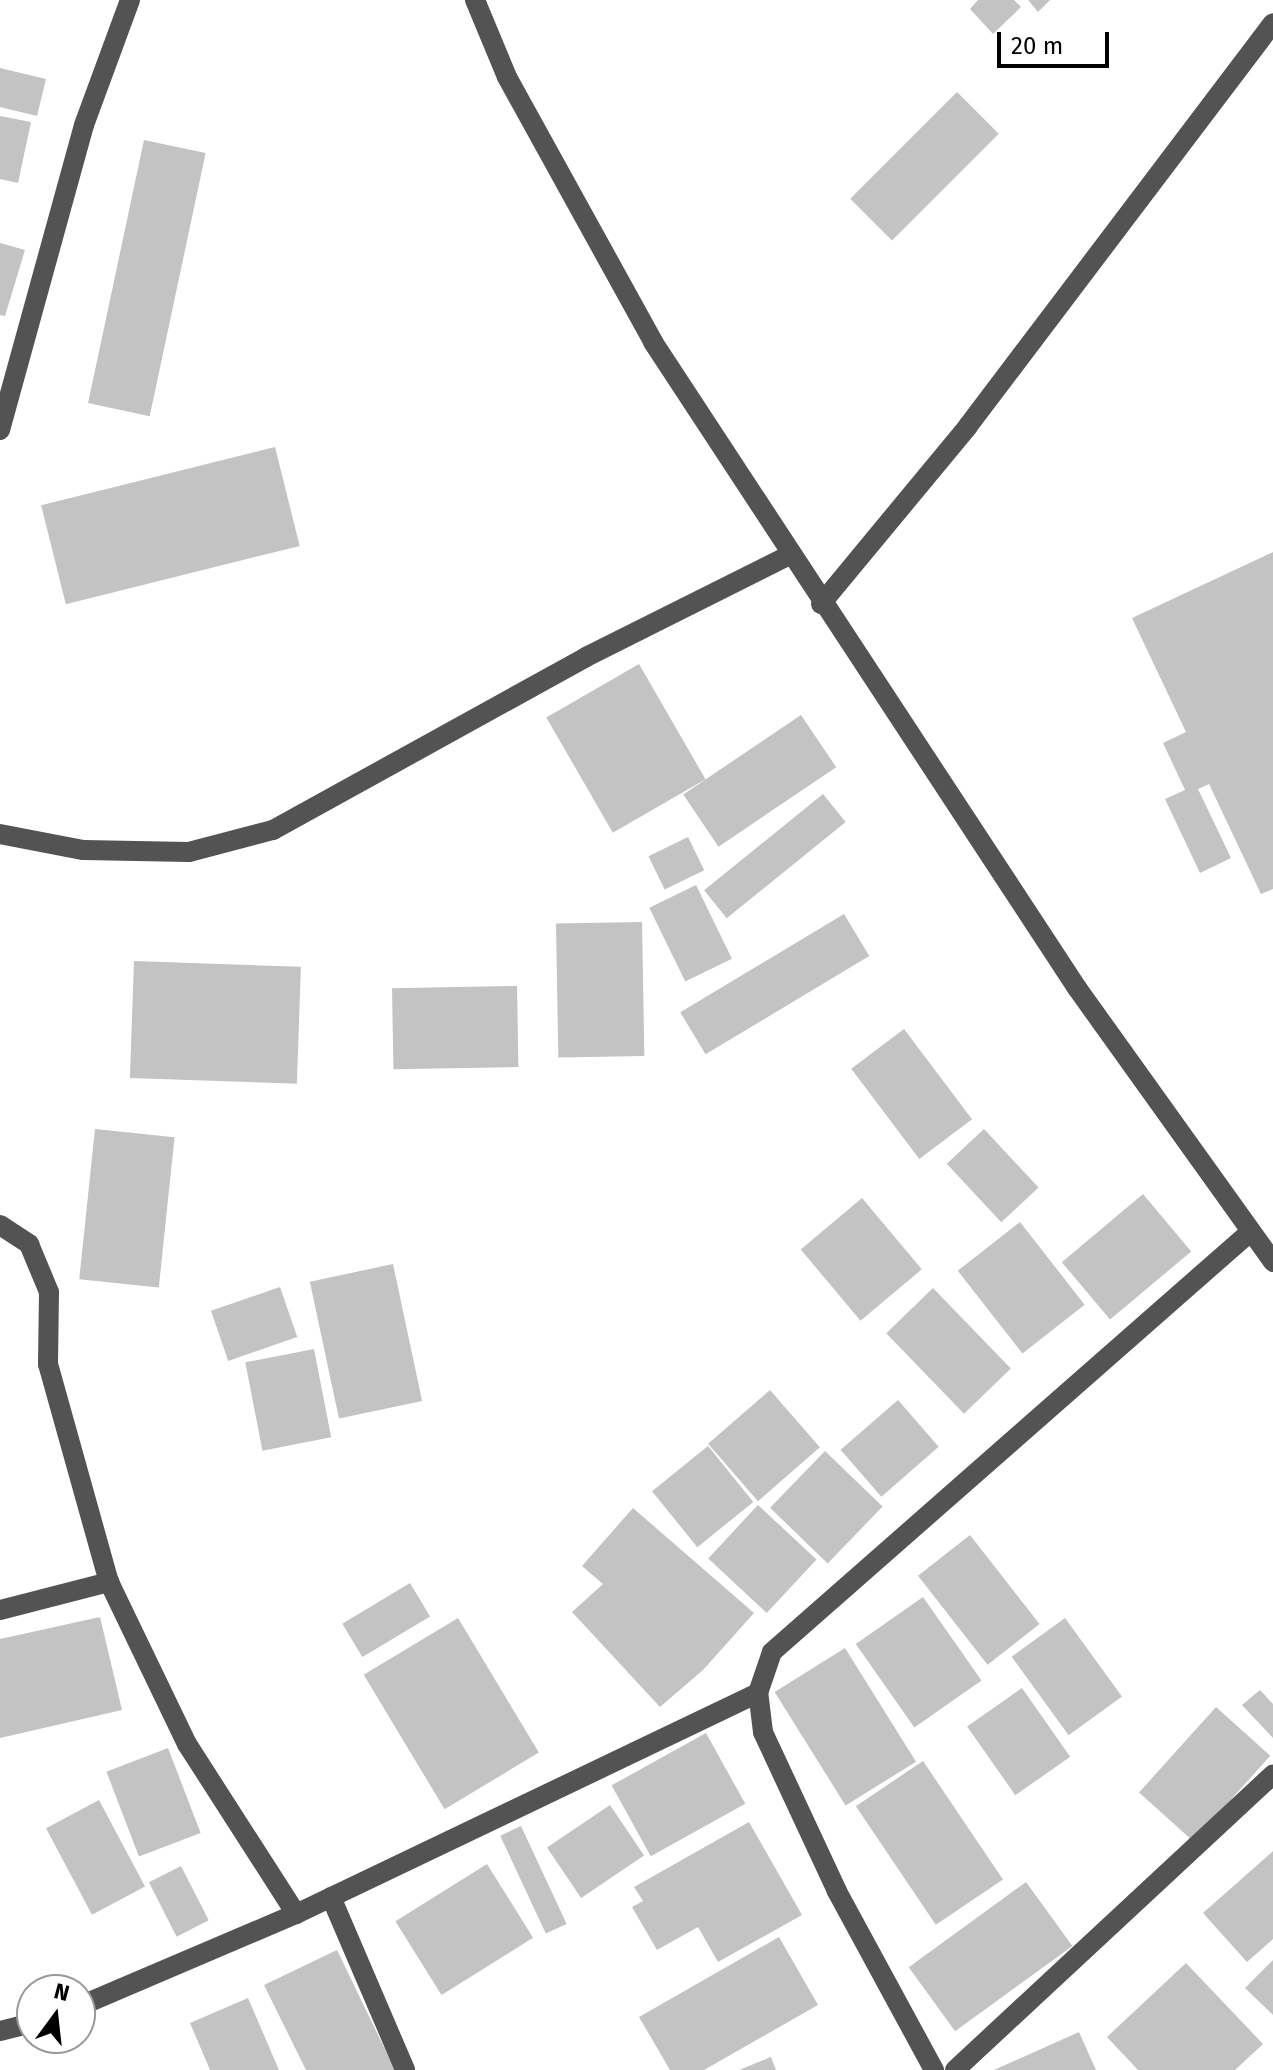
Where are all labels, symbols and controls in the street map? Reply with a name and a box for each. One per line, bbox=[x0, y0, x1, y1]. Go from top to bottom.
scale bar bbox=[1001, 16, 1113, 66]
text: 20 m bbox=[1011, 32, 1063, 60]
north arrow bbox=[16, 1974, 96, 2054]
text: N bbox=[51, 1977, 72, 2007]

